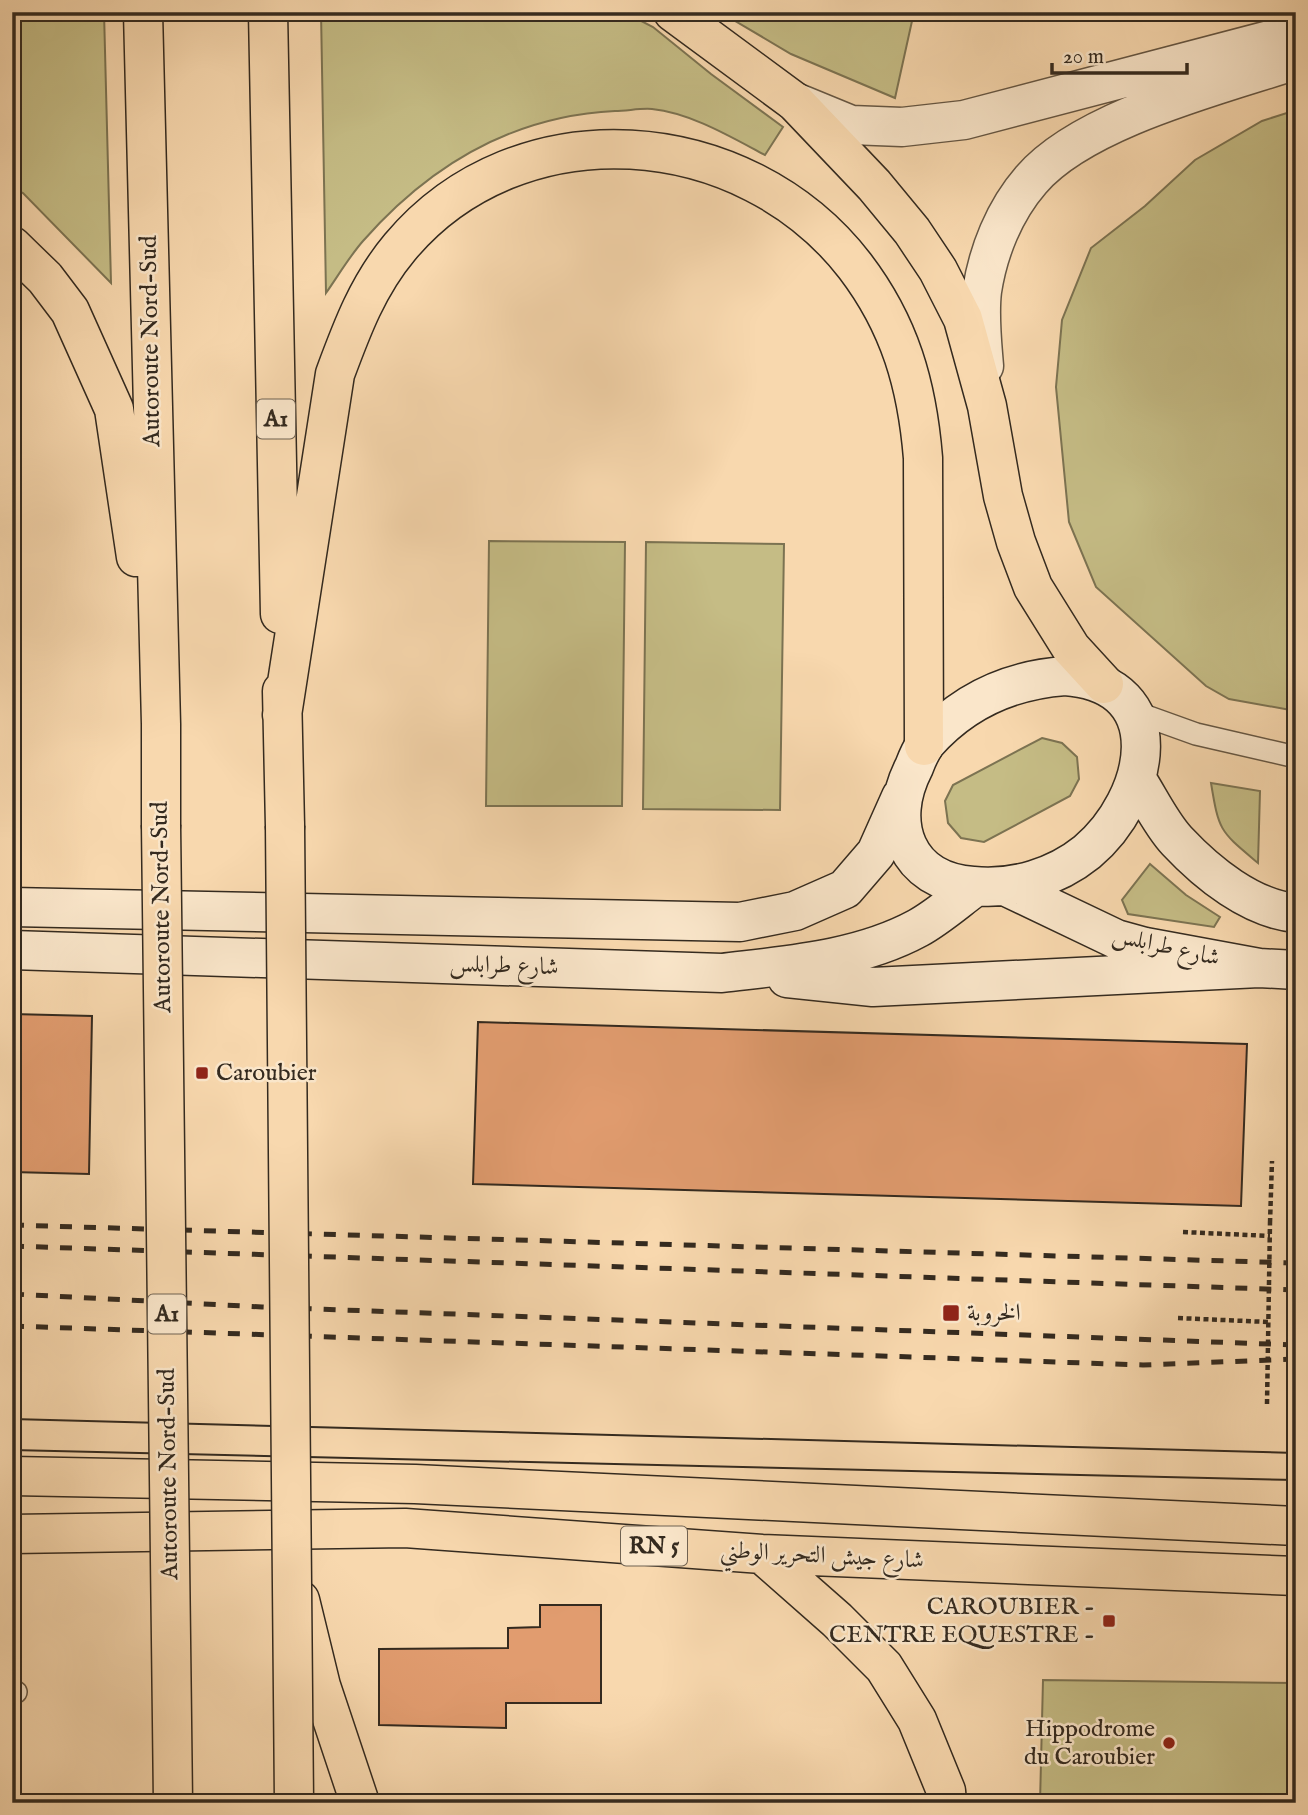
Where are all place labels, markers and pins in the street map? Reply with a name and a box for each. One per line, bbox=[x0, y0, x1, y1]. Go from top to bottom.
place label: Caroubier bbox=[216, 1058, 317, 1089]
marker: Caroubier bbox=[194, 1065, 210, 1081]
place label: الخروبة bbox=[967, 1298, 1021, 1329]
marker: الخروبة bbox=[941, 1303, 961, 1323]
place label: CAROUBIER - CENTRE EQUESTRE - bbox=[829, 1592, 1095, 1651]
marker: CAROUBIER - CENTRE EQUESTRE - bbox=[1101, 1613, 1117, 1629]
place label: Hippodrome du Caroubier bbox=[1024, 1714, 1155, 1773]
marker: Hippodrome du Caroubier bbox=[1161, 1735, 1177, 1751]

